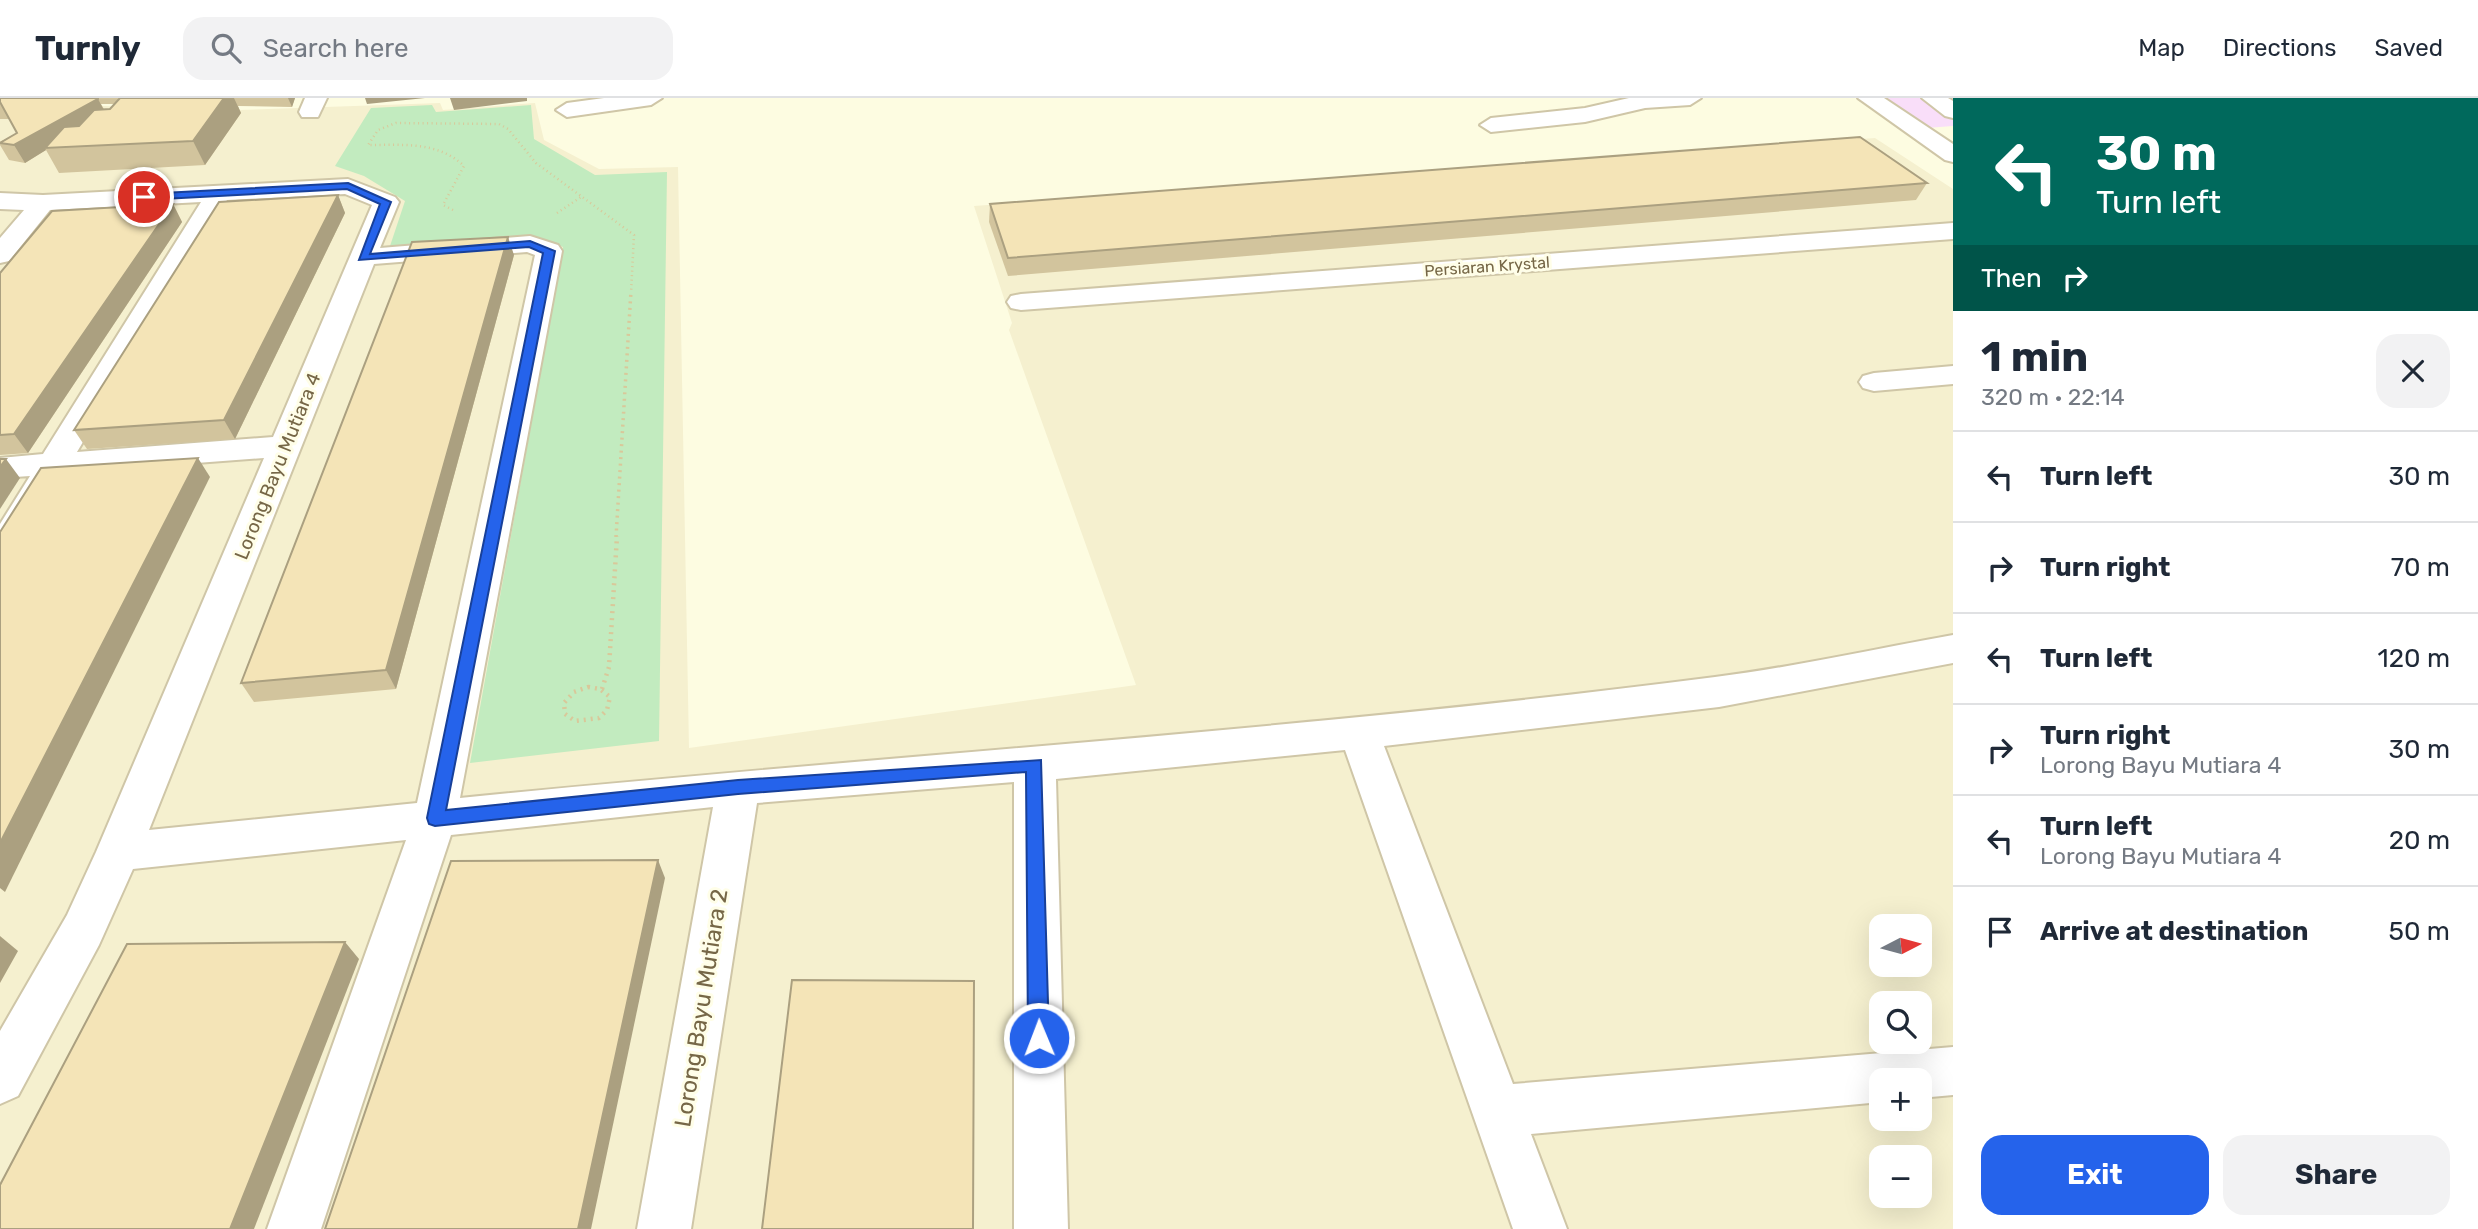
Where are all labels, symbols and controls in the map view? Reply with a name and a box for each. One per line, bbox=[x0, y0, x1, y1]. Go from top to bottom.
search box bbox=[183, 17, 673, 80]
text: Turnly bbox=[35, 29, 141, 68]
icon: search bbox=[207, 29, 245, 67]
text: Search here bbox=[263, 33, 409, 64]
text: Map bbox=[2138, 34, 2185, 62]
text: Directions bbox=[2223, 34, 2336, 62]
text: Saved bbox=[2374, 34, 2443, 62]
text: 30 m bbox=[2096, 124, 2217, 182]
icon: left bbox=[1981, 126, 2072, 217]
pin bbox=[114, 167, 174, 227]
icon: arrive bbox=[125, 178, 163, 216]
text: Turn left bbox=[2096, 183, 2221, 221]
street label: Persiaran Krystal bbox=[1424, 253, 1550, 280]
icon: right bbox=[2056, 259, 2094, 297]
text: Then bbox=[1981, 263, 2042, 294]
text: 1 min bbox=[1981, 332, 2088, 382]
button: close bbox=[2376, 334, 2450, 408]
street label: Lorong Bayu Mutiara 4 bbox=[229, 369, 326, 563]
text: 320 m · 22:14 bbox=[1981, 383, 2125, 411]
icon: left bbox=[1981, 458, 2019, 496]
text: Turn left bbox=[2040, 461, 2152, 492]
text: 30 m bbox=[2388, 461, 2450, 492]
icon: right bbox=[1981, 549, 2019, 587]
text: Turn right bbox=[2040, 552, 2170, 583]
text: 70 m bbox=[2391, 552, 2450, 583]
icon: left bbox=[1981, 640, 2019, 678]
text: Turn left bbox=[2040, 643, 2152, 674]
text: 120 m bbox=[2378, 643, 2450, 674]
text: Turn right bbox=[2040, 720, 2170, 751]
icon: right bbox=[1981, 731, 2019, 769]
text: 30 m bbox=[2388, 734, 2450, 765]
text: Lorong Bayu Mutiara 4 bbox=[2040, 751, 2281, 779]
text: Turn left bbox=[2040, 811, 2152, 842]
icon: left bbox=[1981, 822, 2019, 860]
text: 20 m bbox=[2389, 825, 2450, 856]
text: Lorong Bayu Mutiara 4 bbox=[2040, 842, 2281, 870]
street label: Lorong Bayu Mutiara 2 bbox=[668, 887, 734, 1129]
icon: arrive bbox=[1981, 913, 2019, 951]
north arrow bbox=[1869, 914, 1932, 976]
map controls bbox=[1869, 914, 1932, 1208]
text: Arrive at destination bbox=[2040, 916, 2308, 947]
text: 50 m bbox=[2389, 916, 2450, 947]
button: search bbox=[1869, 991, 1932, 1054]
position arrow bbox=[1002, 1001, 1076, 1075]
button: + bbox=[1869, 1068, 1932, 1131]
button: Exit bbox=[1981, 1135, 2209, 1215]
button: Share bbox=[2223, 1135, 2450, 1215]
button: − bbox=[1869, 1145, 1932, 1208]

